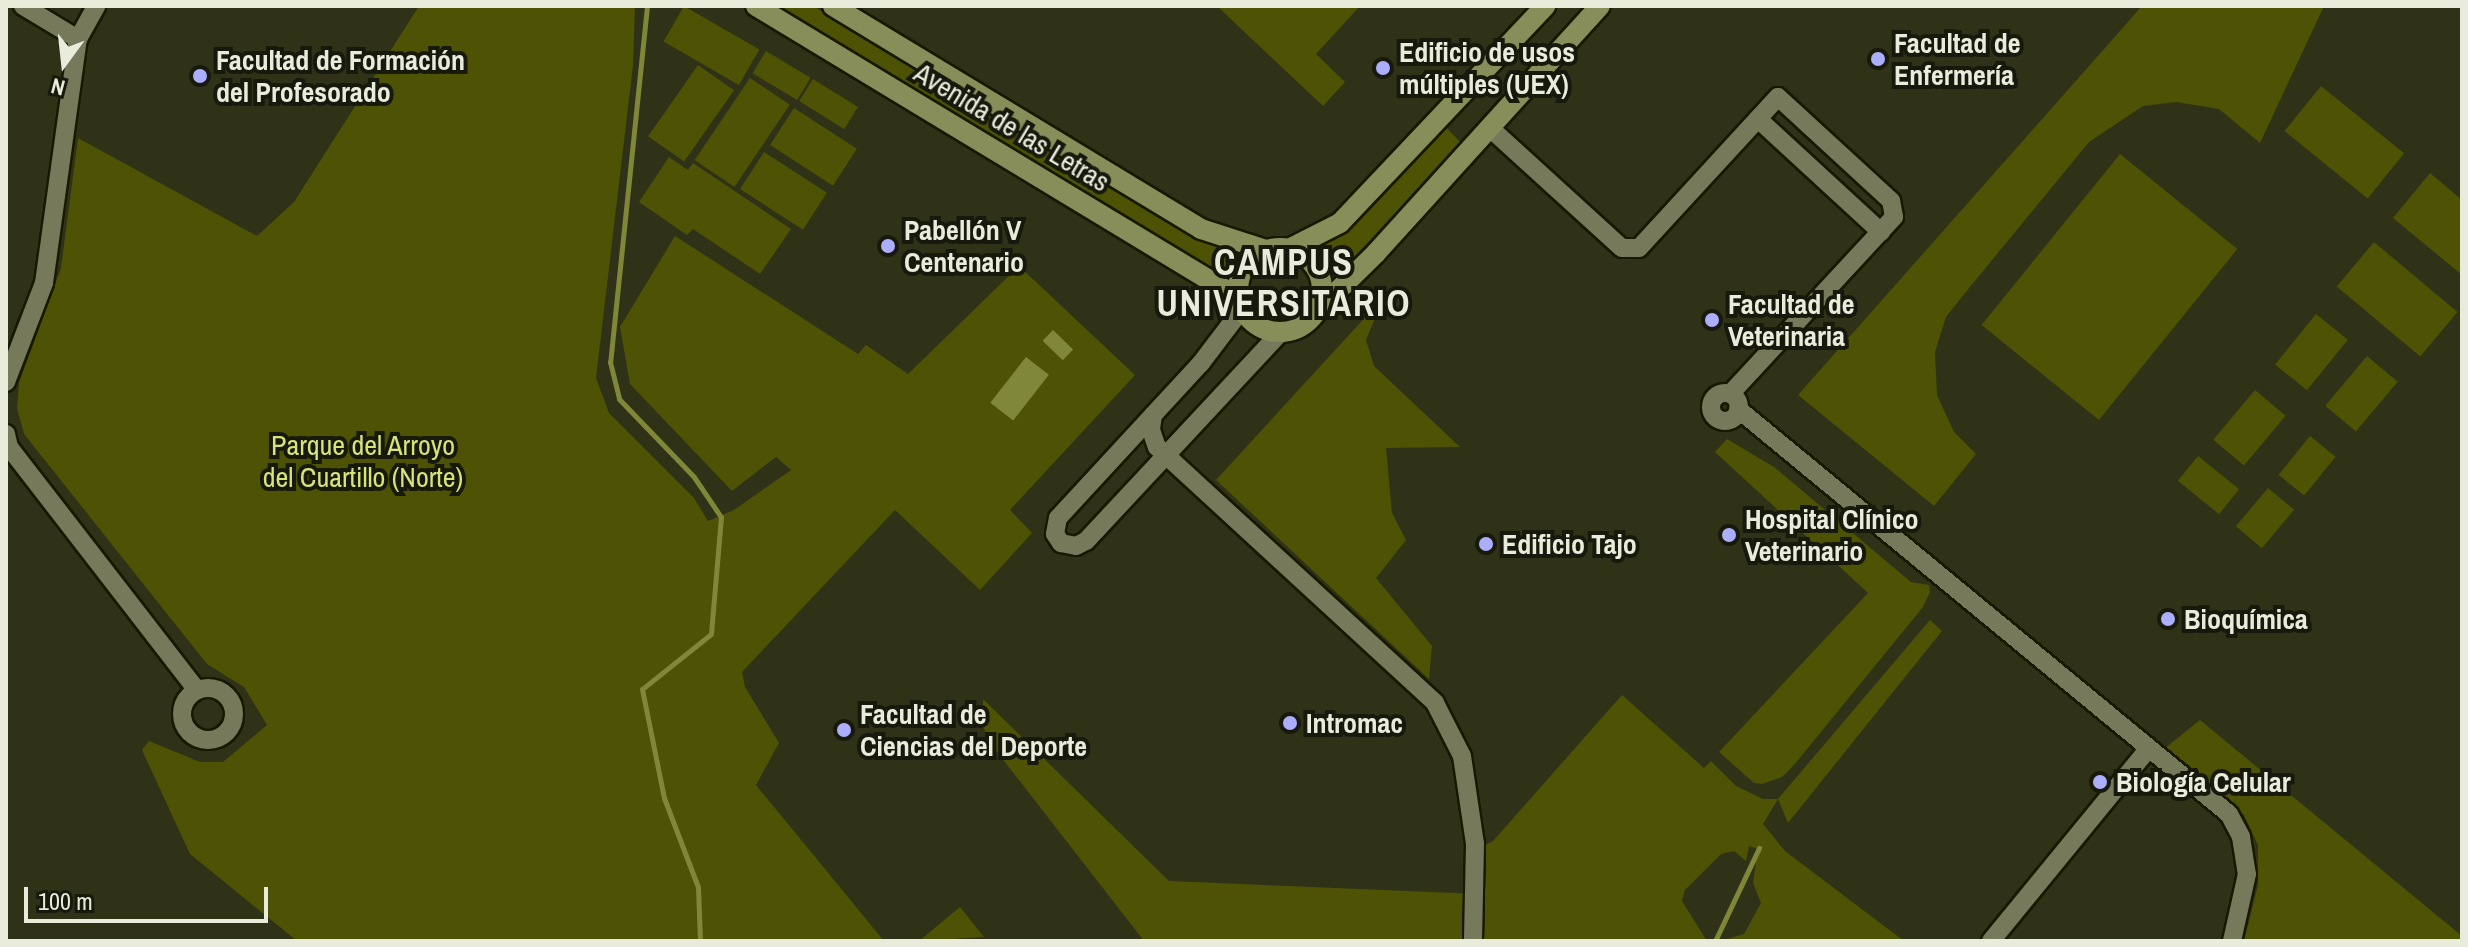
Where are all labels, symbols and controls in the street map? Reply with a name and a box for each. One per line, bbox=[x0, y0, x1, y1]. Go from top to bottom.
north arrow bbox=[24, 24, 104, 104]
place label: Facultad de Enfermería bbox=[1894, 26, 2020, 92]
place label: Edificio de usos múltiples (UEX) bbox=[1399, 35, 1575, 101]
place label: Facultad de Formación del Profesorado bbox=[216, 43, 465, 109]
marker: Facultad de Enfermería bbox=[1869, 50, 1887, 68]
street label: Avenida de las Letras bbox=[908, 56, 1116, 198]
marker: Edificio de usos múltiples (UEX) bbox=[1374, 59, 1392, 77]
marker: Facultad de Formación del Profesorado bbox=[191, 67, 209, 85]
text: N bbox=[48, 71, 68, 103]
place label: Pabellón V Centenario bbox=[904, 213, 1024, 279]
marker: Pabellón V Centenario bbox=[879, 237, 897, 255]
district label: CAMPUS UNIVERSITARIO bbox=[1156, 240, 1412, 325]
place label: Facultad de Veterinaria bbox=[1728, 287, 1854, 353]
marker: Facultad de Veterinaria bbox=[1703, 311, 1721, 329]
park label: Parque del Arroyo del Cuartillo (Norte) bbox=[263, 428, 463, 494]
place label: Hospital Clínico Veterinario bbox=[1745, 502, 1919, 568]
marker: Hospital Clínico Veterinario bbox=[1720, 526, 1738, 544]
place label: Edificio Tajo bbox=[1502, 527, 1637, 561]
marker: Edificio Tajo bbox=[1477, 535, 1495, 553]
place label: Bioquímica bbox=[2184, 602, 2308, 636]
marker: Bioquímica bbox=[2159, 610, 2177, 628]
place label: Facultad de Ciencias del Deporte bbox=[860, 697, 1087, 763]
place label: Intromac bbox=[1306, 706, 1403, 740]
marker: Intromac bbox=[1281, 714, 1299, 732]
marker: Facultad de Ciencias del Deporte bbox=[835, 721, 853, 739]
place label: Biología Celular bbox=[2116, 765, 2291, 799]
marker: Biología Celular bbox=[2091, 773, 2109, 791]
scale bar bbox=[28, 871, 272, 921]
text: 100 m bbox=[38, 885, 93, 917]

